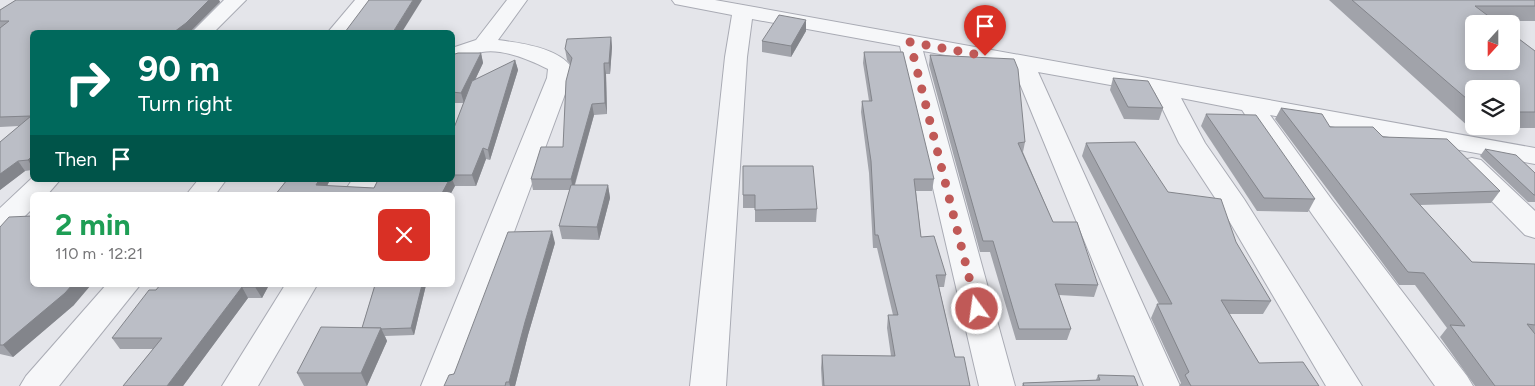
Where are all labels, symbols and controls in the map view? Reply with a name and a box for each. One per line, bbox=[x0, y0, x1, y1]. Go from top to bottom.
pin bbox=[964, 5, 1006, 56]
icon: arrive bbox=[971, 12, 999, 40]
north arrow bbox=[1465, 15, 1520, 70]
map controls bbox=[1465, 15, 1520, 135]
text: 90 m bbox=[138, 48, 220, 90]
icon: right bbox=[55, 50, 120, 115]
button: layers bbox=[1465, 80, 1520, 135]
text: Turn right bbox=[138, 90, 233, 117]
icon: arrive bbox=[107, 145, 135, 173]
text: Then bbox=[55, 148, 97, 171]
text: 2 min bbox=[55, 206, 131, 243]
button: close bbox=[378, 209, 430, 261]
text: 110 m · 12:21 bbox=[55, 244, 143, 263]
position arrow bbox=[950, 282, 1002, 334]

